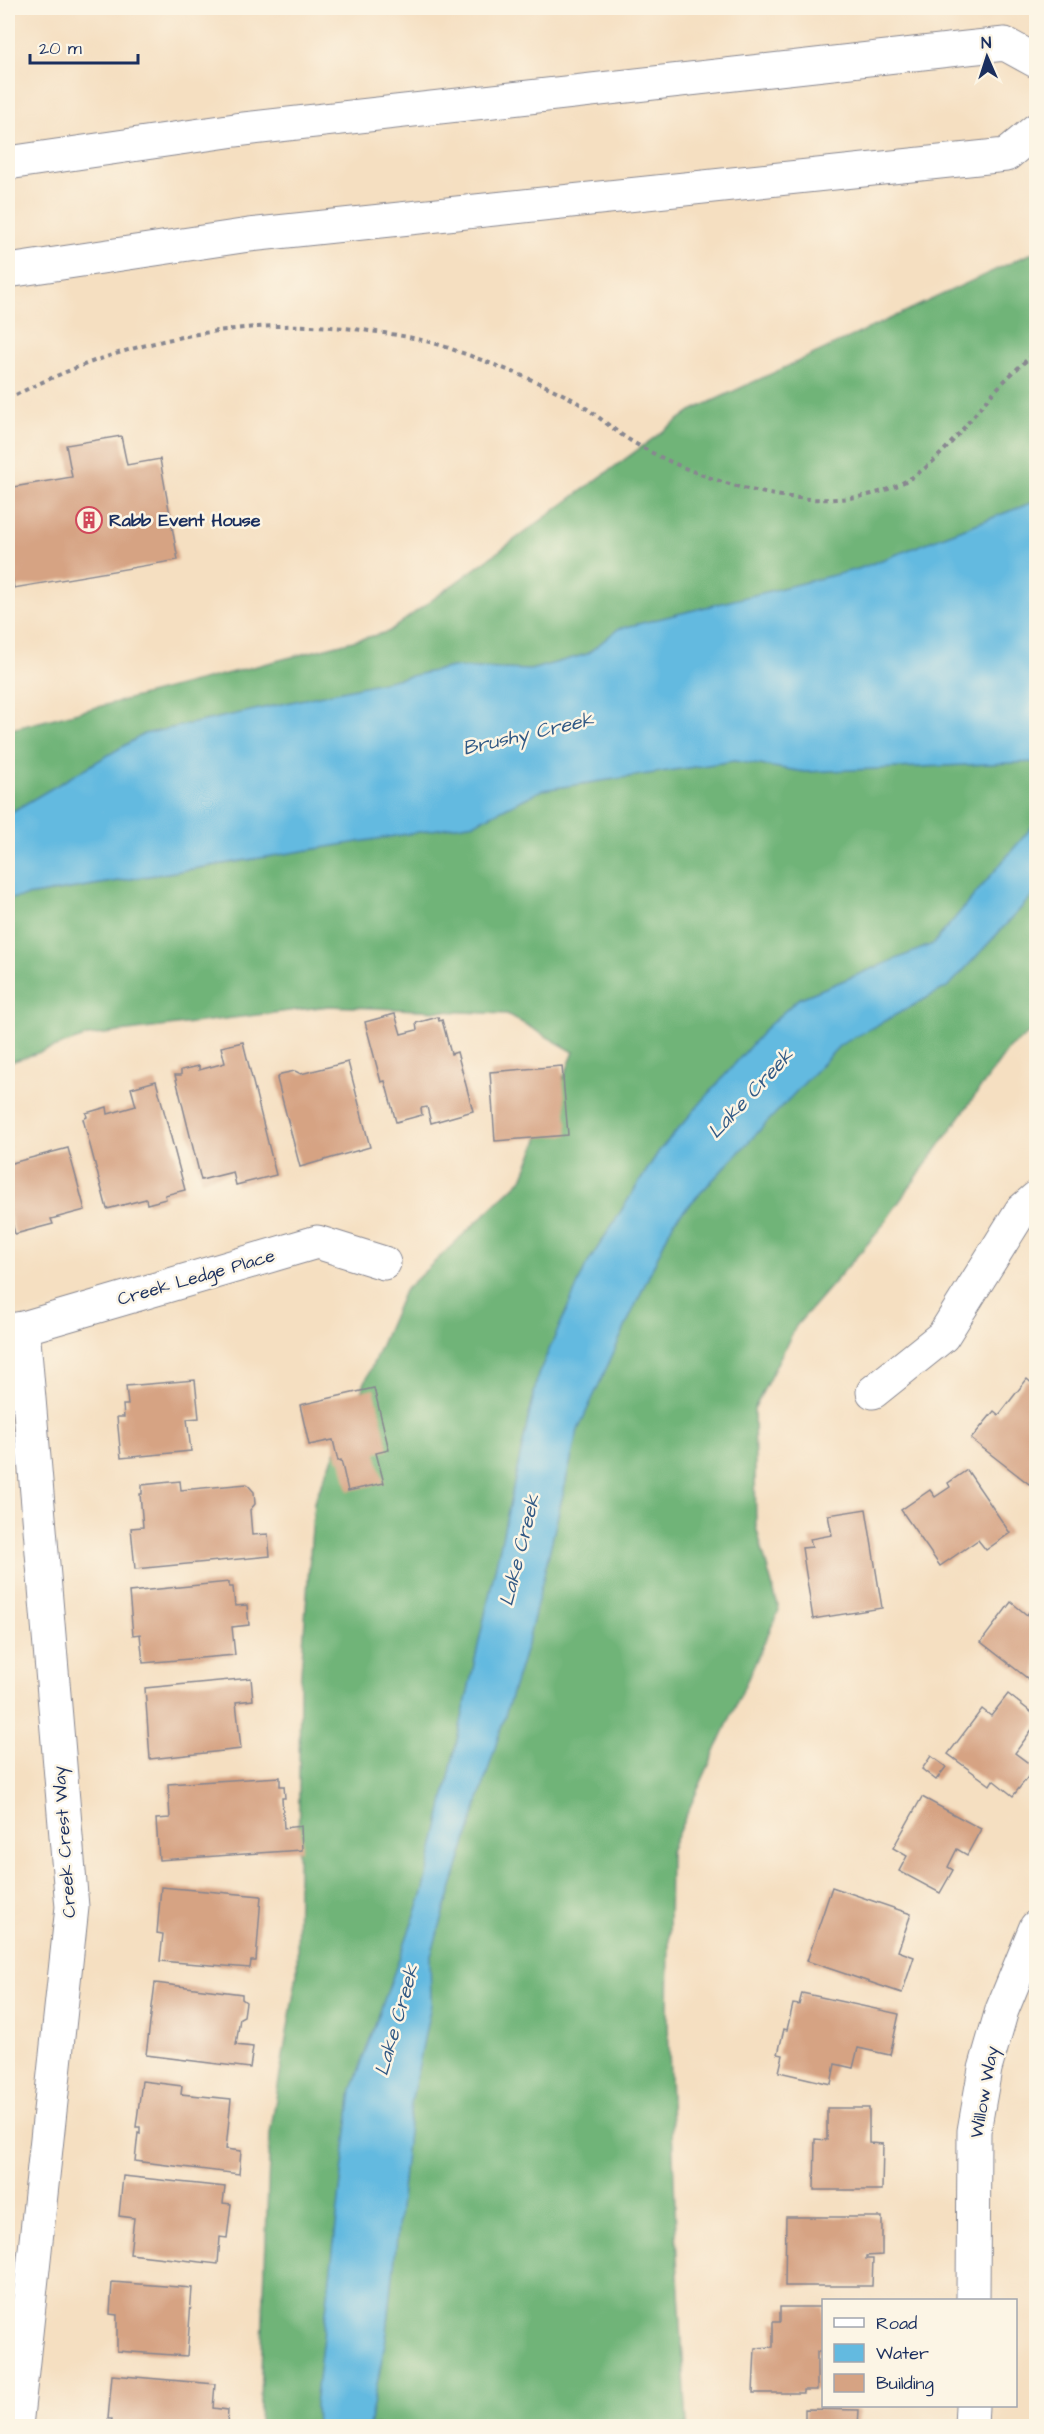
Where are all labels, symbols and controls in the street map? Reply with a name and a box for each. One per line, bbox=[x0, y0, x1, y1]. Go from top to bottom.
scale bar bbox=[30, 27, 138, 65]
north arrow bbox=[957, 27, 1017, 87]
text: N bbox=[981, 32, 992, 54]
text: 20 m bbox=[39, 36, 82, 61]
building icon: Rabb Event House bbox=[74, 505, 104, 535]
place label: Rabb Event House bbox=[109, 508, 261, 533]
water label: Brushy Creek bbox=[460, 705, 597, 764]
water label: Lake Creek bbox=[702, 1042, 800, 1145]
street label: Creek Ledge Place bbox=[115, 1243, 278, 1313]
water label: Lake Creek bbox=[493, 1491, 548, 1609]
street label: Creek Crest Way bbox=[47, 1765, 83, 1919]
water label: Lake Creek bbox=[368, 1961, 426, 2079]
street label: Willow Way bbox=[964, 2044, 1006, 2140]
legend bbox=[822, 2299, 1017, 2407]
text: Road bbox=[876, 2311, 917, 2336]
text: Water bbox=[876, 2341, 929, 2366]
text: Building bbox=[876, 2371, 934, 2397]

